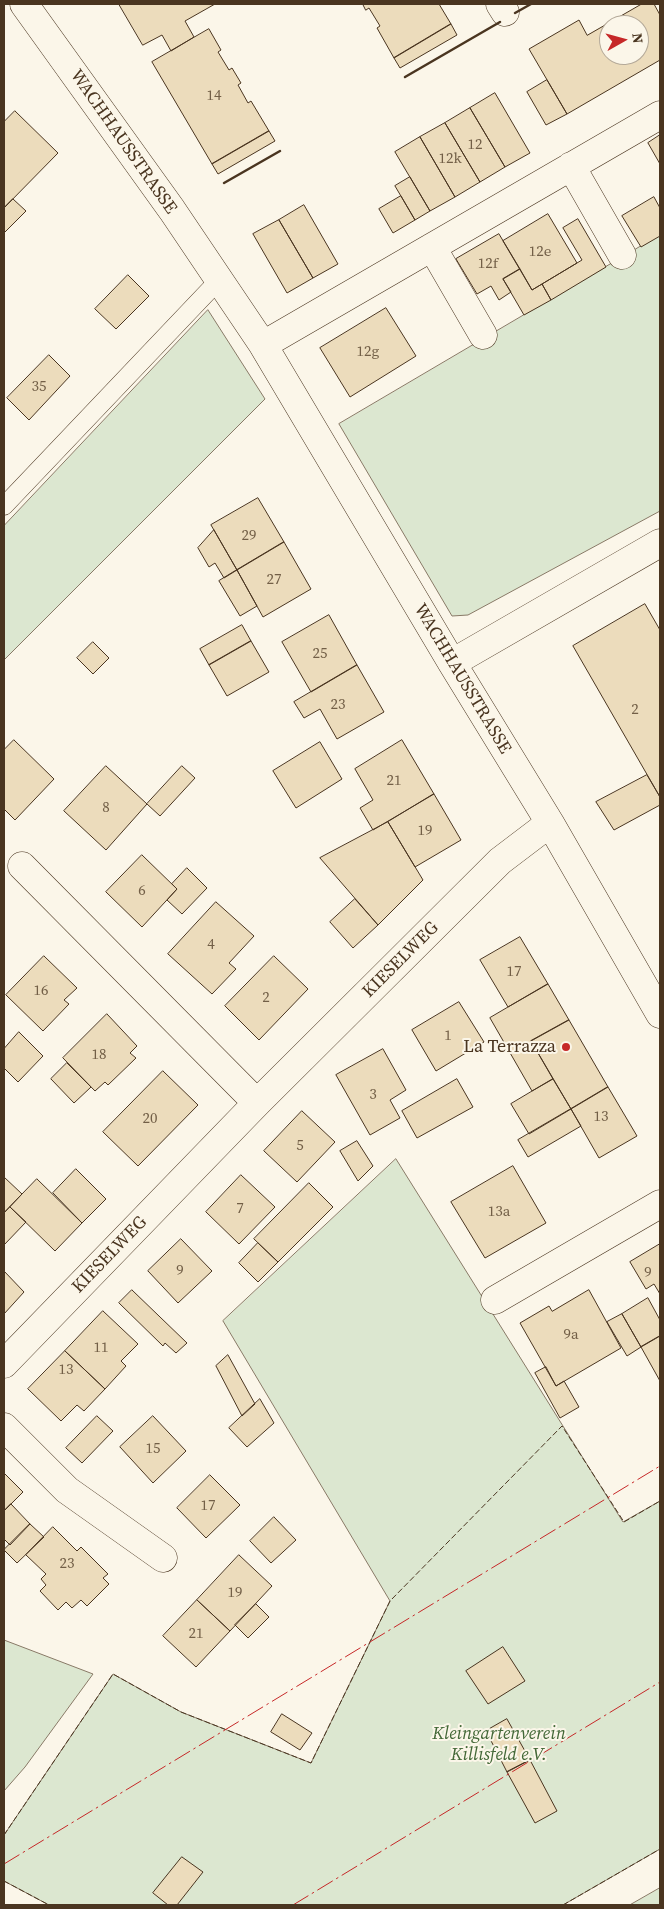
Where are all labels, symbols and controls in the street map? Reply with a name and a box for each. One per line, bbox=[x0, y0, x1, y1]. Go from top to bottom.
north arrow bbox=[599, 15, 649, 65]
text: N bbox=[627, 32, 648, 45]
street label: WACHHAUSSTRASSE bbox=[65, 66, 181, 218]
house number: 14 bbox=[207, 87, 221, 105]
house number: 12 bbox=[468, 136, 482, 154]
house number: 12k bbox=[438, 150, 462, 168]
house number: 12e bbox=[529, 243, 551, 261]
house number: 12f bbox=[478, 255, 498, 273]
house number: 12g bbox=[357, 343, 379, 361]
house number: 35 bbox=[32, 378, 46, 396]
house number: 29 bbox=[242, 527, 256, 545]
house number: 27 bbox=[267, 571, 281, 589]
street label: WACHHAUSSTRASSE bbox=[409, 600, 515, 758]
house number: 25 bbox=[313, 645, 327, 663]
house number: 23 bbox=[331, 696, 345, 714]
house number: 2 bbox=[631, 701, 639, 719]
house number: 21 bbox=[387, 772, 401, 790]
house number: 8 bbox=[102, 799, 110, 817]
house number: 19 bbox=[418, 822, 432, 840]
house number: 6 bbox=[138, 882, 146, 900]
street label: KIESELWEG bbox=[358, 917, 444, 1003]
house number: 4 bbox=[207, 936, 215, 954]
house number: 17 bbox=[507, 963, 521, 981]
house number: 16 bbox=[34, 982, 48, 1000]
house number: 2 bbox=[262, 989, 270, 1007]
house number: 1 bbox=[444, 1027, 452, 1045]
place label: La Terrazza bbox=[463, 1036, 556, 1058]
marker: La Terrazza bbox=[560, 1041, 572, 1053]
house number: 18 bbox=[92, 1046, 106, 1064]
house number: 3 bbox=[369, 1086, 377, 1104]
house number: 13 bbox=[594, 1108, 608, 1126]
house number: 20 bbox=[143, 1110, 157, 1128]
house number: 5 bbox=[296, 1137, 304, 1155]
house number: 7 bbox=[236, 1200, 244, 1218]
house number: 13a bbox=[488, 1203, 510, 1221]
street label: KIESELWEG bbox=[68, 1212, 152, 1298]
house number: 9 bbox=[176, 1262, 184, 1280]
house number: 9 bbox=[644, 1264, 652, 1282]
house number: 9a bbox=[563, 1326, 579, 1344]
house number: 11 bbox=[94, 1339, 108, 1357]
house number: 13 bbox=[59, 1361, 73, 1379]
house number: 15 bbox=[146, 1440, 160, 1458]
house number: 17 bbox=[201, 1497, 215, 1515]
house number: 23 bbox=[60, 1555, 74, 1573]
house number: 19 bbox=[228, 1584, 242, 1602]
house number: 21 bbox=[189, 1625, 203, 1643]
park label: Kleingartenverein Killisfeld e.V. bbox=[432, 1723, 566, 1766]

